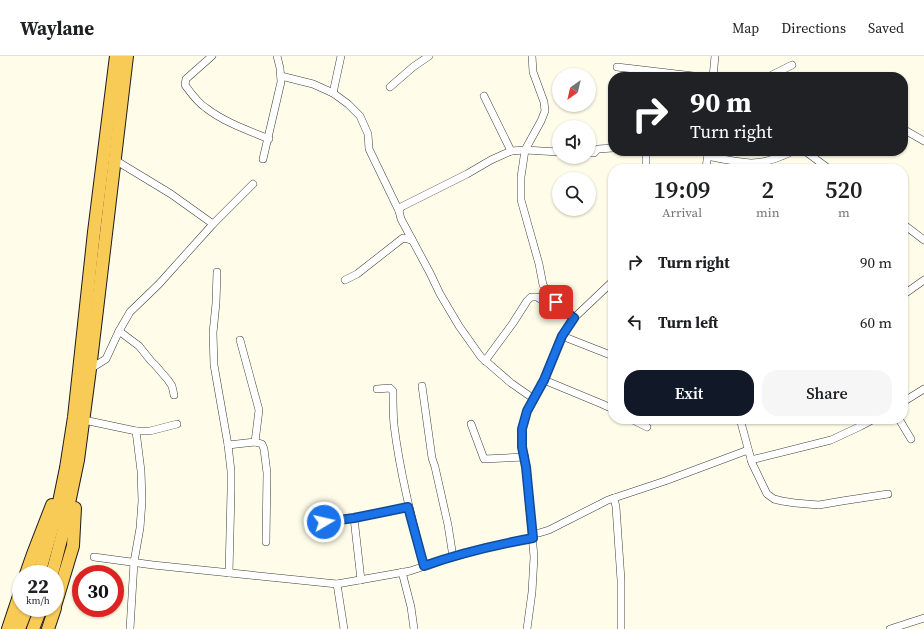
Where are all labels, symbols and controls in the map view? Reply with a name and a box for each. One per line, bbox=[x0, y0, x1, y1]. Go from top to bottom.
text: Waylane bbox=[20, 15, 94, 41]
text: Map bbox=[732, 18, 759, 38]
text: Directions bbox=[781, 18, 846, 38]
text: Saved bbox=[868, 18, 904, 38]
north arrow bbox=[552, 68, 596, 112]
map controls bbox=[552, 68, 596, 216]
text: 90 m bbox=[690, 83, 752, 121]
icon: right bbox=[624, 88, 676, 140]
text: Turn right bbox=[690, 119, 772, 144]
button: sound bbox=[552, 120, 596, 164]
button: search bbox=[552, 172, 596, 216]
text: 19:09 bbox=[653, 173, 711, 206]
text: 2 bbox=[762, 173, 774, 206]
text: 520 bbox=[825, 173, 863, 206]
text: Arrival bbox=[662, 204, 702, 221]
text: min bbox=[756, 204, 780, 221]
text: m bbox=[838, 204, 850, 221]
icon: right bbox=[624, 251, 646, 273]
text: Turn right bbox=[658, 252, 730, 273]
text: 90 m bbox=[860, 252, 892, 273]
pin bbox=[539, 285, 573, 319]
icon: arrive bbox=[545, 291, 567, 313]
icon: left bbox=[624, 311, 646, 333]
text: Turn left bbox=[658, 312, 718, 333]
text: 60 m bbox=[860, 312, 892, 333]
button: Exit bbox=[624, 370, 754, 416]
button: Share bbox=[762, 370, 892, 416]
position arrow bbox=[303, 501, 345, 543]
speed limit sign: 30 bbox=[72, 565, 124, 617]
text: 22 bbox=[27, 572, 49, 600]
text: km/h bbox=[26, 594, 50, 607]

